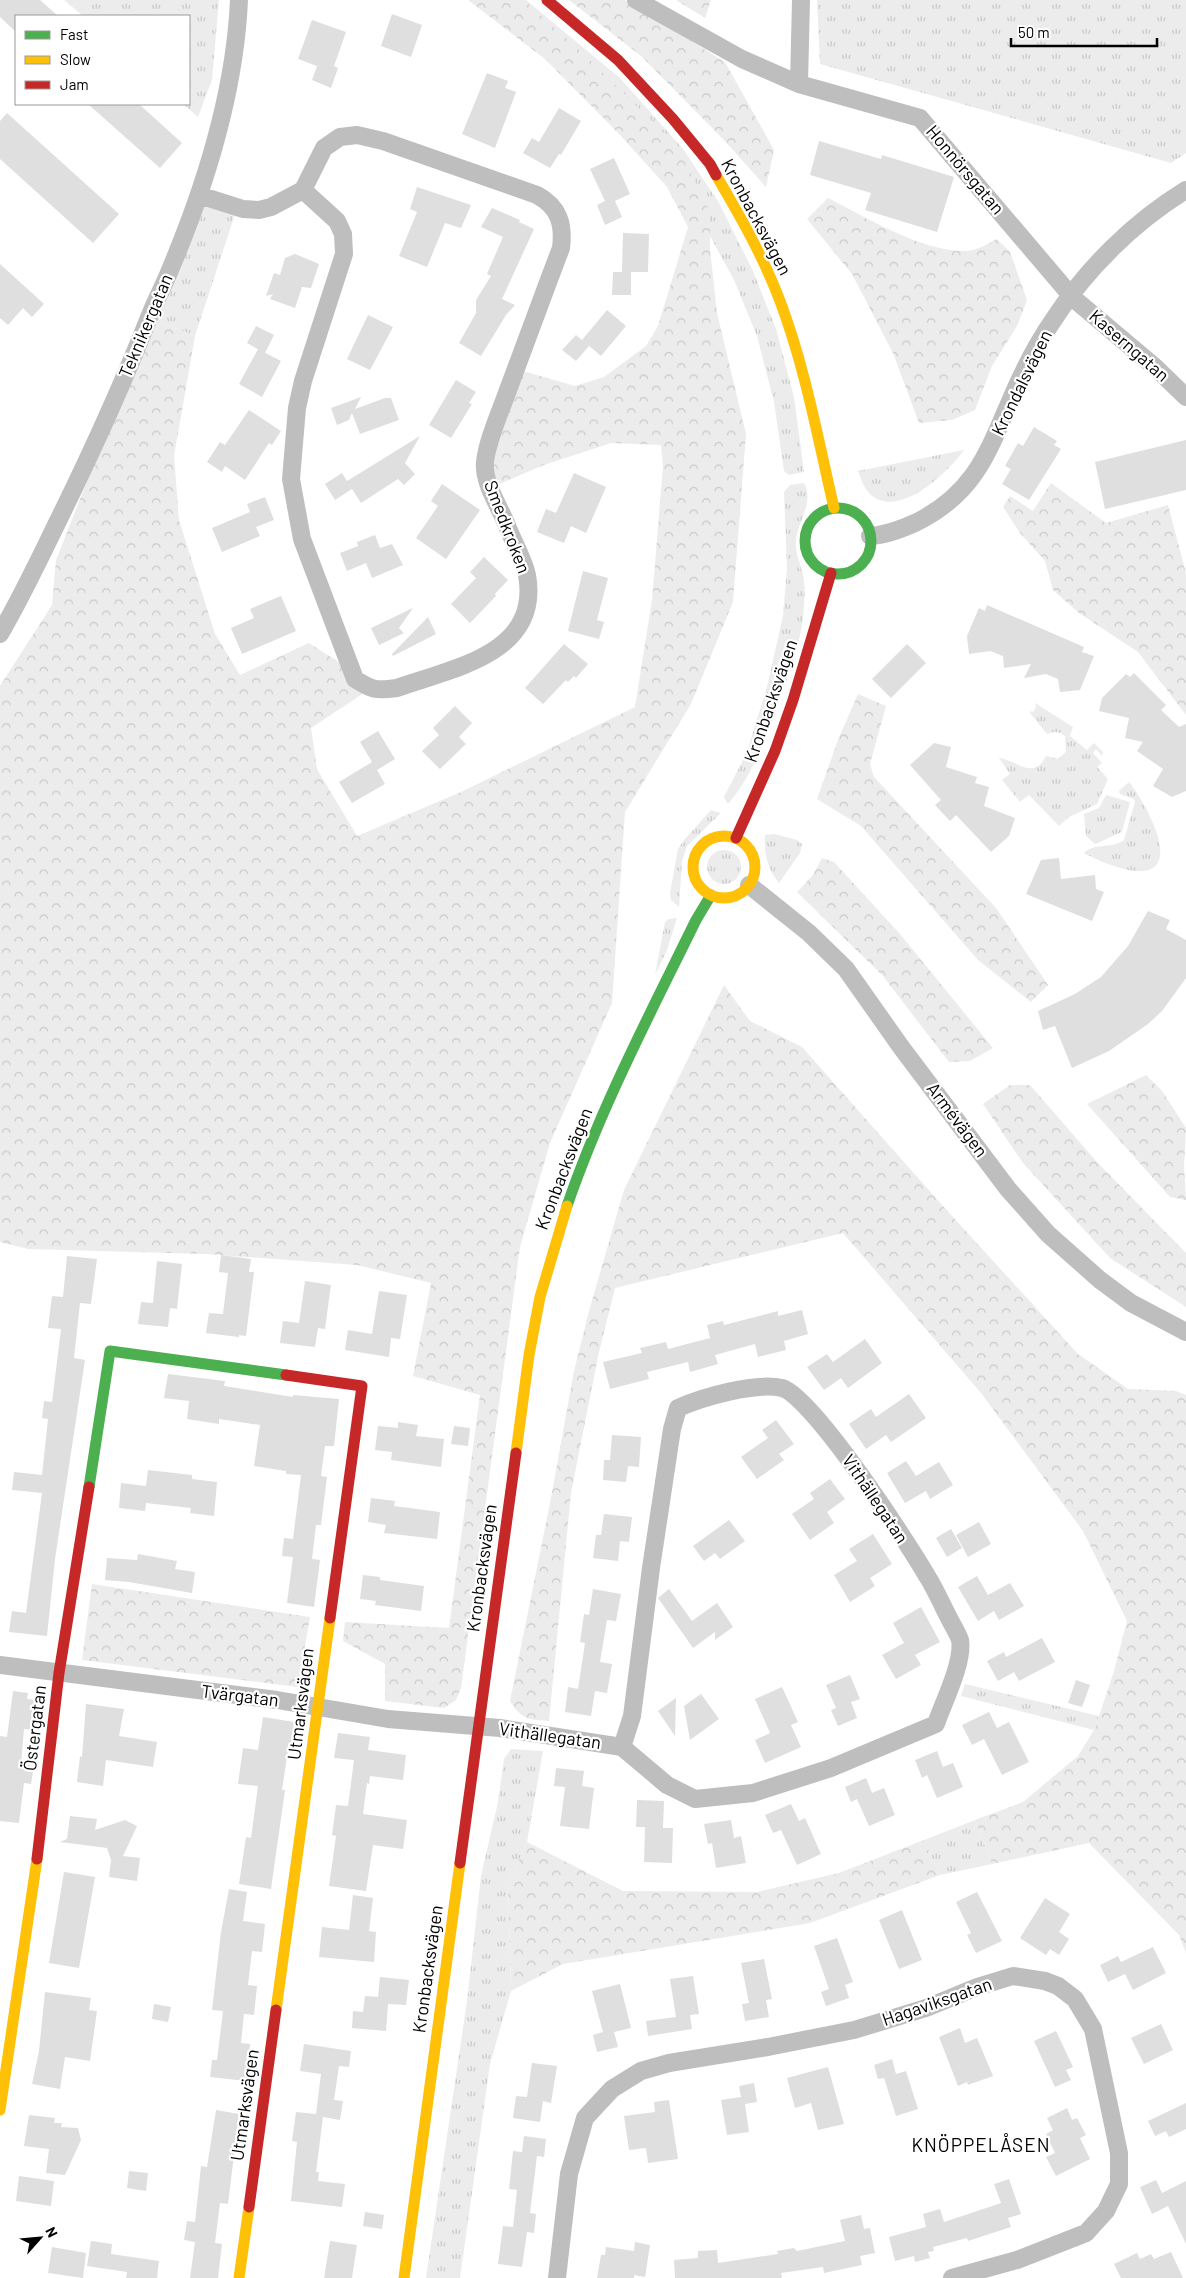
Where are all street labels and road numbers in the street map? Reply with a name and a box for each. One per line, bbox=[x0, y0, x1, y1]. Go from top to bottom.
street label: Honnörsgatan bbox=[922, 120, 1010, 219]
street label: Kronbacksvägen bbox=[717, 154, 797, 279]
street label: Teknikergatan bbox=[113, 270, 177, 381]
street label: Kaserngatan bbox=[1085, 304, 1174, 386]
street label: Krondalsvägen bbox=[986, 326, 1056, 439]
street label: Smedkroken bbox=[480, 477, 536, 576]
street label: Kronbacksvägen bbox=[739, 636, 801, 765]
street label: Armévägen bbox=[923, 1078, 993, 1161]
street label: Kronbacksvägen bbox=[530, 1105, 596, 1233]
street label: Vithällegatan bbox=[838, 1450, 914, 1547]
street label: Kronbacksvägen bbox=[461, 1503, 501, 1633]
street label: Utmarksvägen bbox=[282, 1647, 318, 1761]
street label: Tvärgatan bbox=[200, 1679, 280, 1711]
street label: Östergatan bbox=[18, 1684, 50, 1772]
street label: Vithällegatan bbox=[498, 1717, 603, 1753]
street label: Kronbacksvägen bbox=[407, 1904, 447, 2034]
street label: Hagaviksgatan bbox=[879, 1972, 994, 2030]
street label: Utmarksvägen bbox=[225, 2048, 263, 2162]

